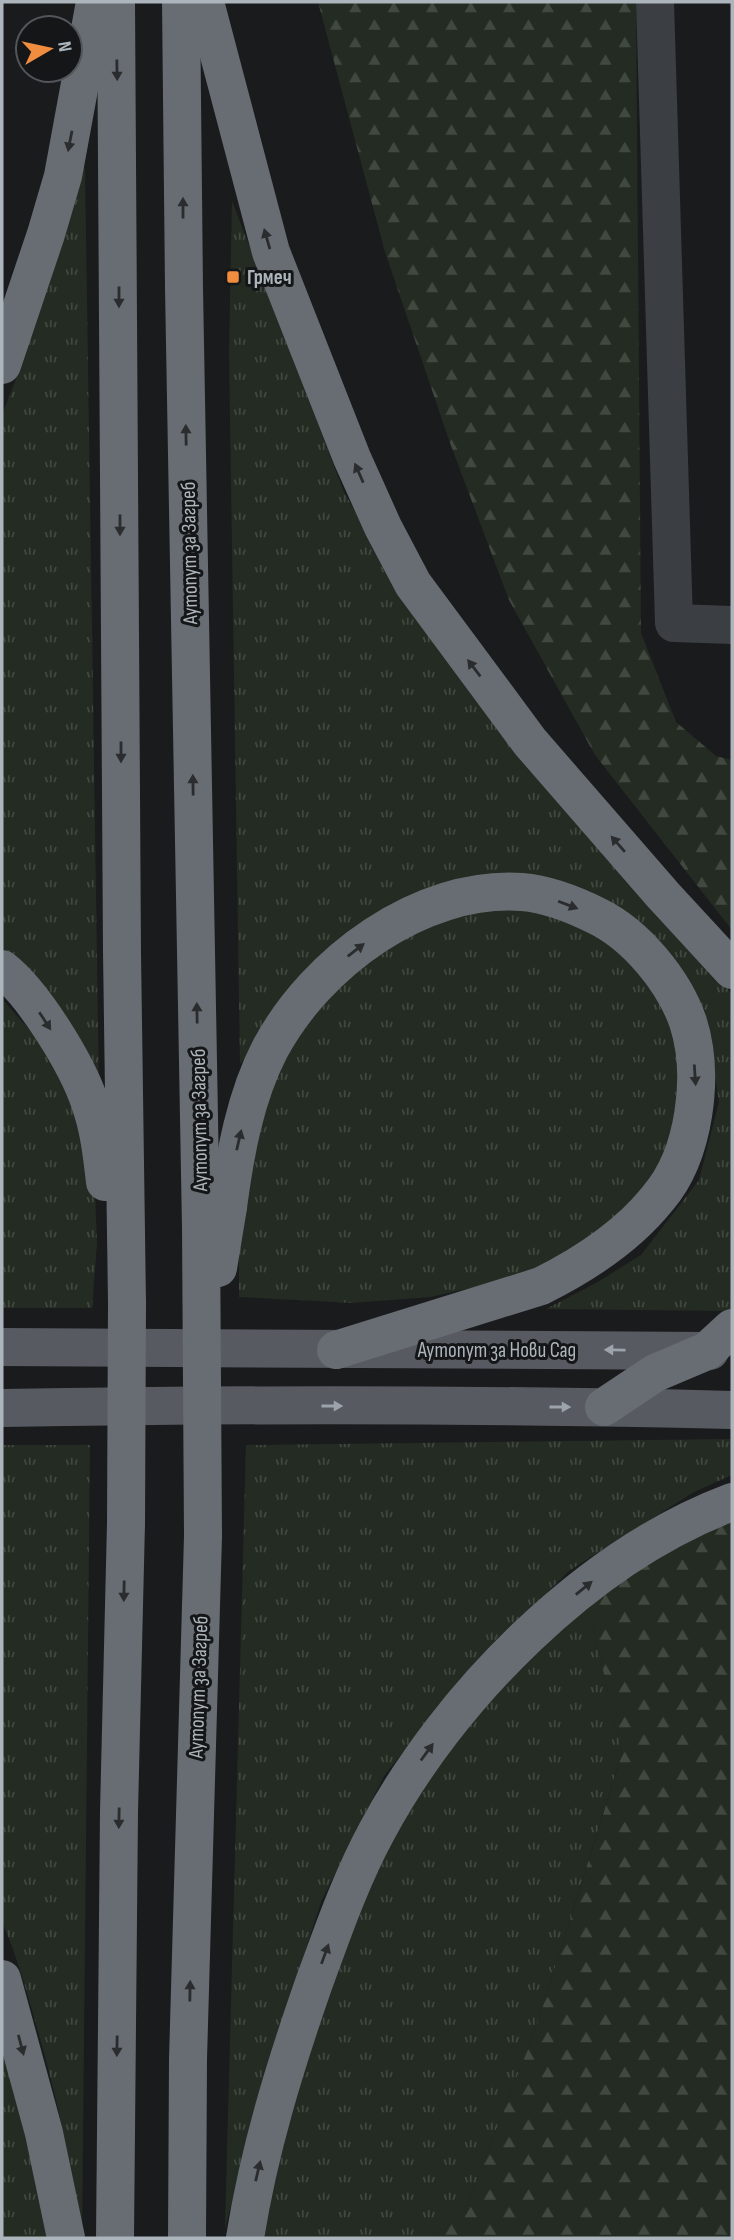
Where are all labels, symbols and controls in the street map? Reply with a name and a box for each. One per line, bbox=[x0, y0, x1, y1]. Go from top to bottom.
north arrow bbox=[14, 14, 84, 84]
text: N bbox=[52, 40, 76, 53]
one-way arrow bbox=[111, 59, 123, 81]
one-way arrow bbox=[64, 130, 75, 152]
one-way arrow bbox=[177, 196, 189, 218]
one-way arrow bbox=[261, 227, 272, 249]
place label: Грмеч bbox=[247, 265, 292, 290]
marker: Грмеч bbox=[225, 269, 241, 285]
one-way arrow bbox=[113, 287, 125, 309]
one-way arrow bbox=[181, 424, 192, 446]
one-way arrow bbox=[353, 463, 365, 483]
street label: Аутопут за Загреб bbox=[176, 481, 203, 626]
one-way arrow bbox=[114, 514, 126, 536]
one-way arrow bbox=[468, 659, 482, 677]
one-way arrow bbox=[115, 742, 127, 764]
one-way arrow bbox=[187, 774, 199, 796]
one-way arrow bbox=[611, 836, 627, 853]
one-way arrow bbox=[557, 899, 578, 910]
one-way arrow bbox=[347, 943, 364, 958]
one-way arrow bbox=[192, 1001, 203, 1023]
one-way arrow bbox=[39, 1011, 52, 1030]
street label: Аутопут за Загреб bbox=[186, 1048, 213, 1193]
one-way arrow bbox=[690, 1064, 701, 1086]
one-way arrow bbox=[234, 1129, 245, 1151]
street label: Аутопут за Нови Сад bbox=[417, 1338, 576, 1363]
one-way arrow bbox=[604, 1344, 626, 1356]
one-way arrow bbox=[321, 1400, 343, 1412]
one-way arrow bbox=[549, 1401, 571, 1413]
one-way arrow bbox=[118, 1580, 130, 1602]
one-way arrow bbox=[575, 1581, 592, 1596]
street label: Аутопут за Загреб bbox=[183, 1615, 213, 1760]
one-way arrow bbox=[420, 1743, 434, 1761]
one-way arrow bbox=[113, 1807, 125, 1829]
one-way arrow bbox=[320, 1943, 331, 1964]
one-way arrow bbox=[184, 1980, 196, 2002]
one-way arrow bbox=[16, 2034, 27, 2056]
one-way arrow bbox=[111, 2035, 122, 2057]
one-way arrow bbox=[253, 2160, 264, 2182]

